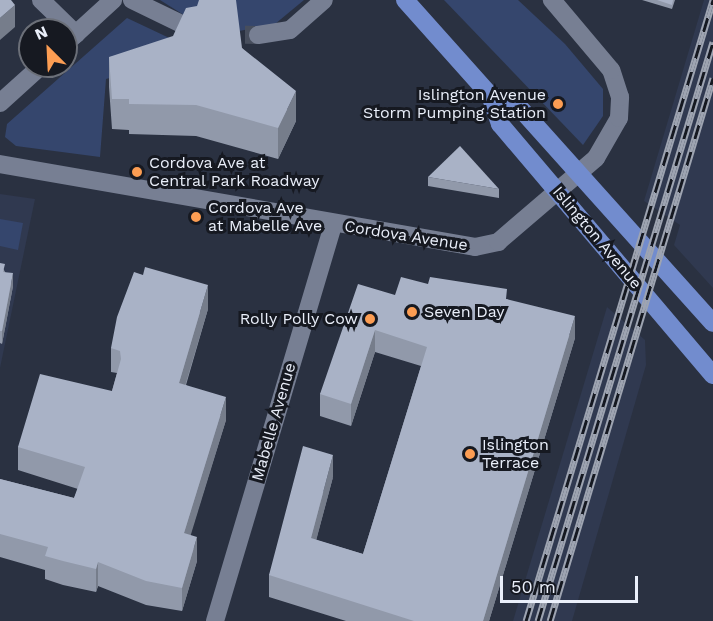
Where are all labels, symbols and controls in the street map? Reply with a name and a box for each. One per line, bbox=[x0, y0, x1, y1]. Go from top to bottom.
north arrow bbox=[18, 18, 78, 78]
text: N bbox=[32, 22, 51, 44]
place label: Islington Avenue Storm Pumping Station bbox=[363, 85, 546, 123]
marker: Islington Avenue Storm Pumping Station bbox=[551, 97, 565, 111]
place label: Cordova Ave at Central Park Roadway bbox=[149, 153, 320, 191]
marker: Cordova Ave at Central Park Roadway bbox=[130, 165, 144, 179]
street label: Islington Avenue bbox=[548, 182, 646, 294]
place label: Cordova Ave at Mabelle Ave bbox=[208, 198, 323, 236]
marker: Cordova Ave at Mabelle Ave bbox=[189, 210, 203, 224]
street label: Cordova Avenue bbox=[342, 217, 470, 255]
place label: Seven Day bbox=[424, 302, 505, 322]
marker: Seven Day bbox=[405, 305, 419, 319]
place label: Rolly Polly Cow bbox=[239, 309, 358, 329]
marker: Rolly Polly Cow bbox=[363, 312, 377, 326]
street label: Mabelle Avenue bbox=[248, 360, 300, 484]
place label: Islington Terrace bbox=[482, 435, 549, 473]
marker: Islington Terrace bbox=[463, 447, 477, 461]
scale bar bbox=[503, 564, 641, 602]
text: 50 m bbox=[511, 576, 556, 597]

